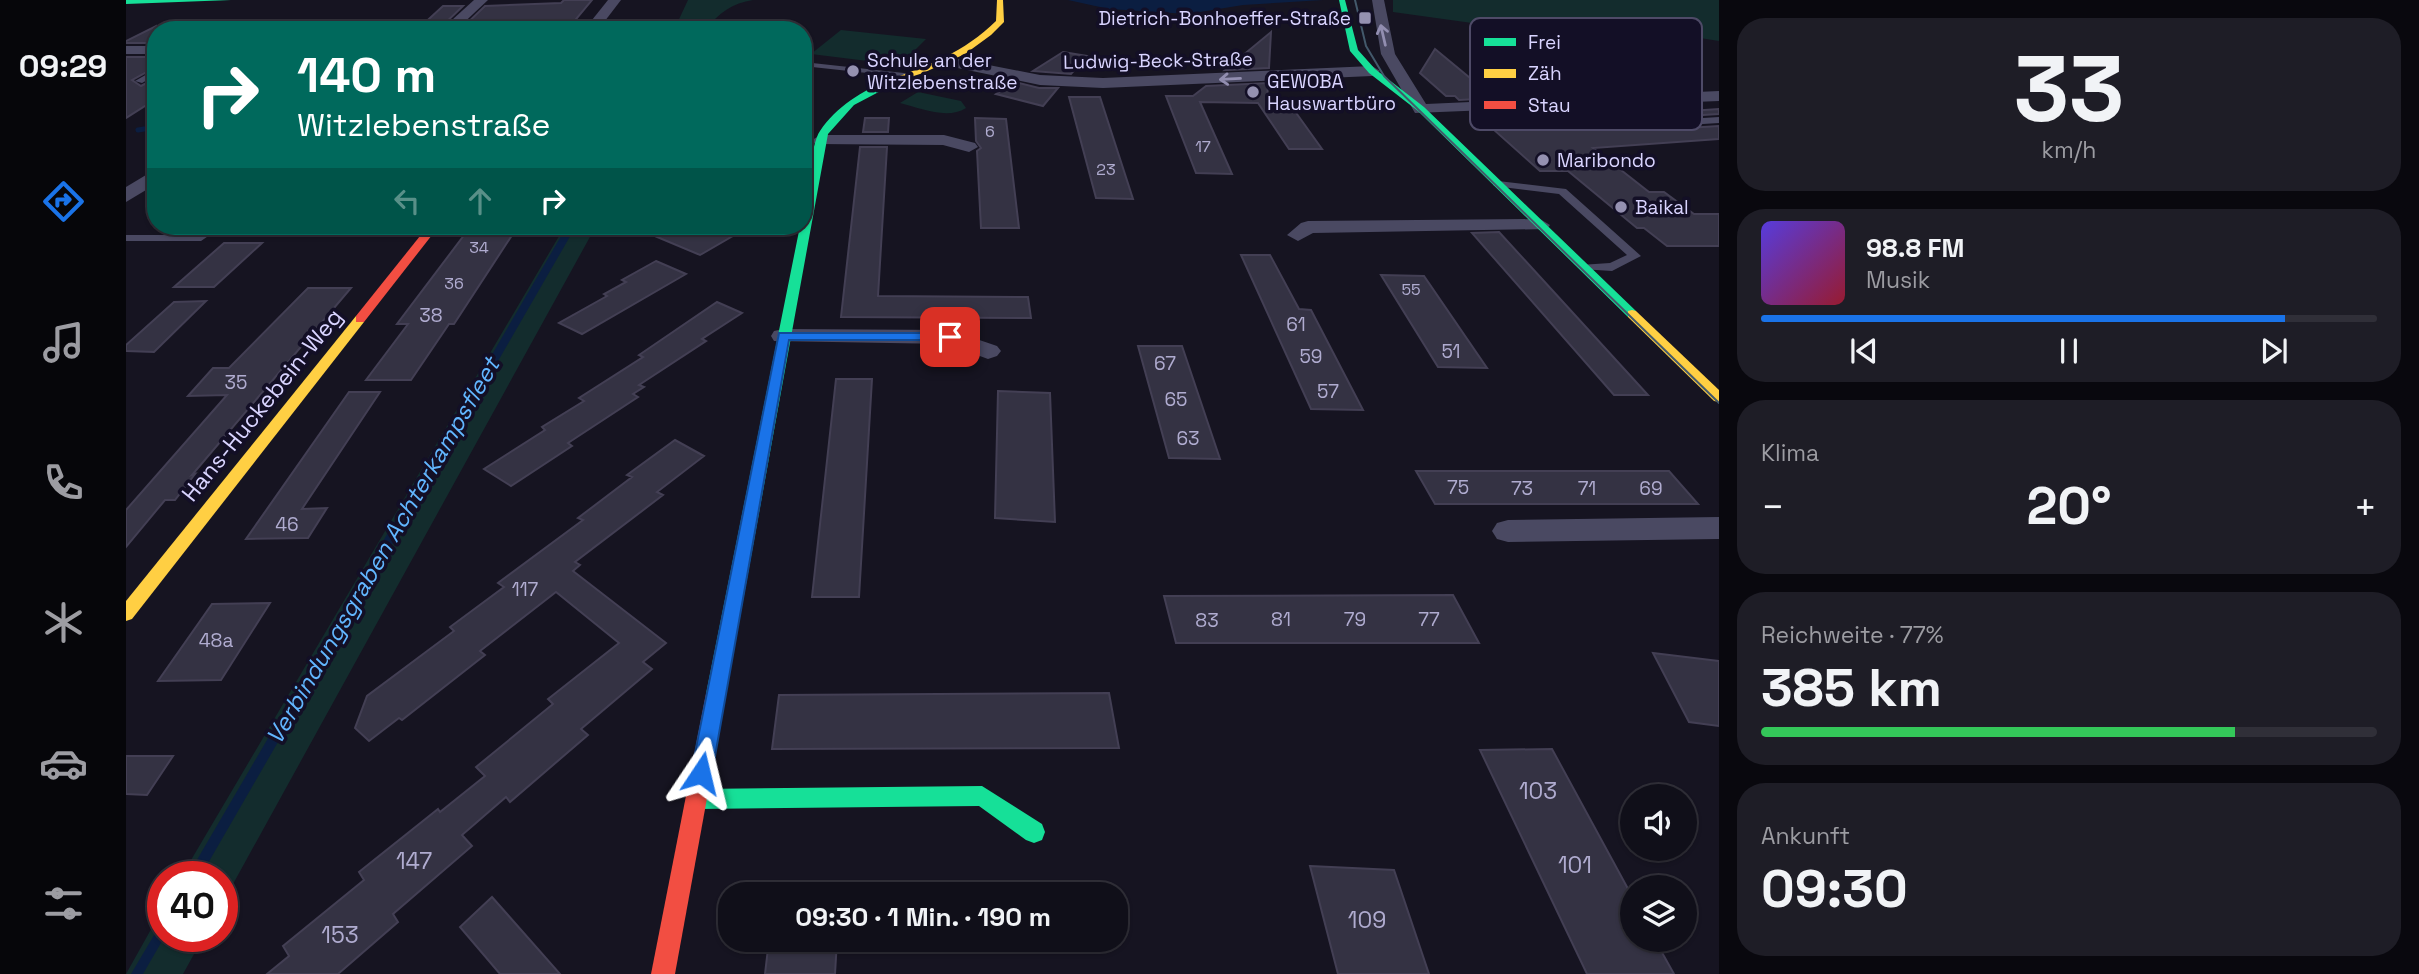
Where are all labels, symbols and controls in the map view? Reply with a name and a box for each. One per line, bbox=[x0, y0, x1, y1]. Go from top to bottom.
place label: Dietrich-Bonhoeffer-Straße bbox=[1098, 6, 1351, 31]
marker: Dietrich-Bonhoeffer-Straße bbox=[1357, 10, 1373, 26]
legend bbox=[1470, 18, 1702, 130]
one-way arrow bbox=[1376, 24, 1390, 47]
text: Frei bbox=[1528, 30, 1561, 55]
text: 33 bbox=[2014, 31, 2124, 148]
text: 140 m bbox=[297, 44, 436, 106]
text: 09:29 bbox=[19, 46, 107, 86]
street label: Ludwig-Beck-Straße bbox=[1063, 46, 1253, 75]
place label: Schule an der Witzlebenstraße bbox=[867, 48, 1017, 95]
icon: right bbox=[182, 49, 273, 140]
text: Zäh bbox=[1528, 61, 1562, 86]
marker: Schule an der Witzlebenstraße bbox=[845, 63, 861, 79]
place label: GEWOBA Hauswartbüro bbox=[1267, 69, 1396, 116]
one-way arrow bbox=[1219, 72, 1242, 85]
marker: GEWOBA Hauswartbüro bbox=[1245, 84, 1261, 100]
text: Stau bbox=[1528, 93, 1571, 118]
text: Witzlebenstraße bbox=[297, 105, 550, 145]
house number: 6 bbox=[985, 121, 995, 142]
text: km/h bbox=[2042, 135, 2096, 165]
house number: 17 bbox=[1195, 136, 1211, 157]
place label: Maribondo bbox=[1557, 148, 1656, 173]
marker: Maribondo bbox=[1535, 152, 1551, 168]
house number: 23 bbox=[1096, 159, 1116, 180]
icon: directions bbox=[39, 177, 88, 226]
icon: left bbox=[388, 182, 426, 220]
icon: ahead bbox=[461, 182, 499, 220]
icon: right bbox=[534, 182, 572, 220]
place label: Baikal bbox=[1635, 195, 1689, 220]
marker: Baikal bbox=[1613, 199, 1629, 215]
text: 98.8 FM bbox=[1866, 231, 1964, 265]
house number: 34 bbox=[469, 237, 489, 258]
text: Musik bbox=[1866, 265, 1930, 295]
house number: 36 bbox=[444, 273, 464, 294]
house number: 55 bbox=[1401, 279, 1421, 300]
street label: Hans-Huckebein-Weg bbox=[175, 302, 349, 508]
house number: 38 bbox=[419, 303, 443, 328]
pin bbox=[920, 307, 980, 367]
house number: 61 bbox=[1286, 312, 1306, 337]
icon: music bbox=[39, 318, 88, 367]
icon: arrive bbox=[931, 318, 969, 356]
icon: previous bbox=[1845, 332, 1883, 370]
icon: pause bbox=[2050, 332, 2088, 370]
icon: next bbox=[2255, 332, 2293, 370]
house number: 51 bbox=[1441, 339, 1461, 364]
house number: 59 bbox=[1299, 344, 1323, 369]
water label: Verbindungsgraben Achterkampsfleet bbox=[259, 350, 507, 750]
house number: 67 bbox=[1154, 351, 1176, 376]
house number: 35 bbox=[225, 370, 247, 395]
house number: 57 bbox=[1317, 379, 1339, 404]
house number: 65 bbox=[1164, 387, 1188, 412]
house number: 63 bbox=[1176, 426, 1200, 451]
text: Klima bbox=[1761, 438, 1819, 468]
icon: phone bbox=[39, 458, 88, 507]
text: 20° bbox=[2026, 473, 2112, 539]
house number: 75 bbox=[1447, 475, 1469, 500]
house number: 73 bbox=[1511, 476, 1533, 501]
house number: 71 bbox=[1578, 476, 1596, 501]
house number: 69 bbox=[1639, 476, 1663, 501]
text: − bbox=[1761, 483, 1785, 531]
text: + bbox=[2353, 483, 2377, 531]
house number: 46 bbox=[275, 512, 299, 537]
house number: 117 bbox=[512, 577, 539, 602]
icon: climate bbox=[39, 598, 88, 647]
house number: 81 bbox=[1271, 607, 1291, 632]
house number: 79 bbox=[1344, 607, 1366, 632]
house number: 77 bbox=[1418, 607, 1440, 632]
house number: 83 bbox=[1195, 608, 1219, 633]
text: Reichweite · 77% bbox=[1761, 620, 1944, 650]
house number: 48a bbox=[199, 628, 233, 653]
text: 385 km bbox=[1761, 655, 1942, 721]
position arrow bbox=[664, 736, 738, 810]
icon: car bbox=[39, 739, 88, 788]
house number: 103 bbox=[1519, 776, 1557, 806]
map controls bbox=[1620, 784, 1697, 952]
button: sound bbox=[1620, 784, 1697, 861]
text: Ankunft bbox=[1761, 821, 1850, 851]
house number: 147 bbox=[396, 846, 432, 876]
house number: 101 bbox=[1558, 850, 1592, 880]
text: 09:30 bbox=[1761, 856, 1908, 922]
speed limit sign: 40 bbox=[147, 861, 238, 952]
button: layers bbox=[1620, 875, 1697, 952]
icon: filters bbox=[39, 879, 88, 928]
text: 09:30 · 1 Min. · 190 m bbox=[795, 900, 1051, 934]
house number: 109 bbox=[1348, 905, 1386, 935]
house number: 153 bbox=[321, 920, 359, 950]

